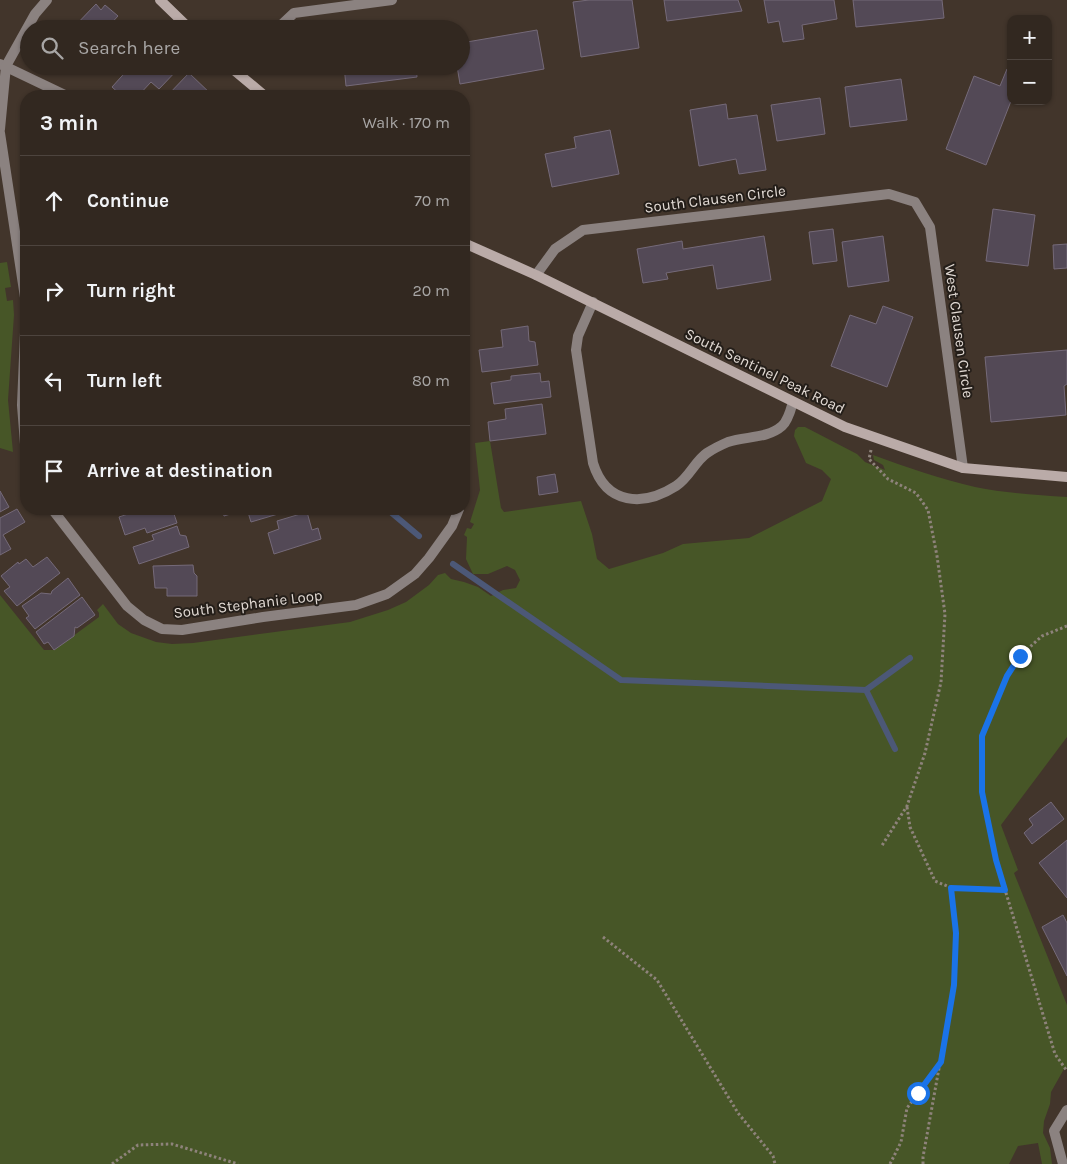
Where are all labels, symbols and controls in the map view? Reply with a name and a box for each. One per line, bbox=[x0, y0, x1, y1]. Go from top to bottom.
map controls bbox=[1007, 15, 1052, 105]
button: + bbox=[1007, 15, 1052, 60]
search box bbox=[20, 20, 470, 75]
icon: search bbox=[38, 34, 66, 62]
text: Search here bbox=[78, 37, 180, 59]
button: − bbox=[1007, 60, 1052, 105]
text: 3 min bbox=[40, 111, 98, 135]
text: Walk · 170 m bbox=[362, 113, 450, 132]
street label: South Clausen Circle bbox=[643, 181, 787, 217]
icon: ahead bbox=[40, 187, 68, 215]
text: Continue bbox=[87, 190, 169, 212]
text: 70 m bbox=[414, 191, 450, 210]
street label: West Clausen Circle bbox=[941, 263, 977, 399]
icon: right bbox=[40, 277, 68, 305]
text: Turn right bbox=[87, 280, 176, 302]
text: 20 m bbox=[412, 281, 450, 300]
street label: South Sentinel Peak Road bbox=[682, 324, 848, 418]
icon: left bbox=[40, 367, 68, 395]
text: Turn left bbox=[87, 370, 162, 392]
text: 80 m bbox=[412, 371, 450, 390]
icon: arrive bbox=[40, 457, 68, 485]
text: Arrive at destination bbox=[87, 460, 273, 482]
street label: South Stephanie Loop bbox=[172, 586, 324, 622]
route end bbox=[1009, 645, 1032, 668]
route start bbox=[907, 1082, 930, 1105]

